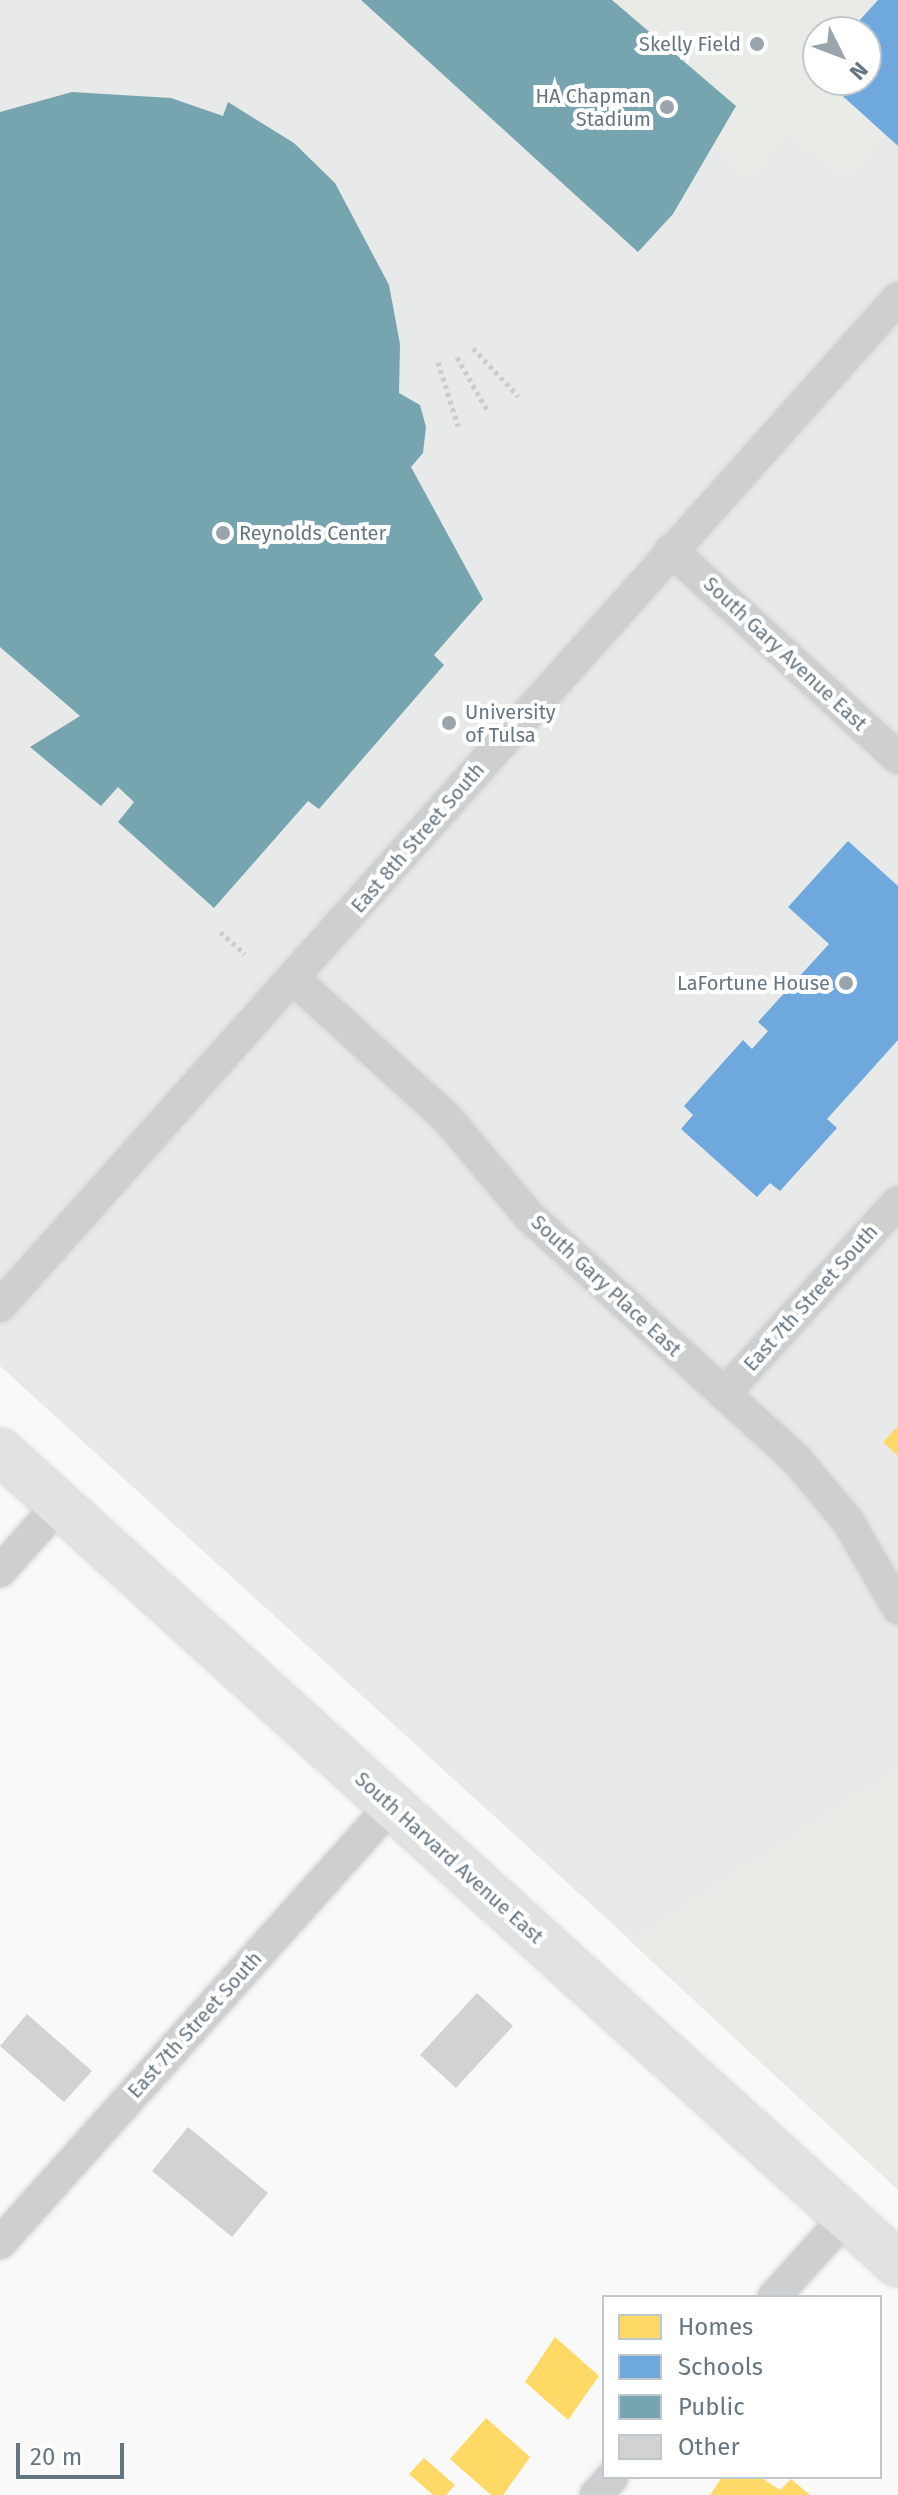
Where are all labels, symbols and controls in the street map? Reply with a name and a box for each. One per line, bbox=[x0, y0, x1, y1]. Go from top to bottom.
north arrow bbox=[802, 16, 882, 96]
place label: Skelly Field bbox=[639, 32, 741, 56]
marker: Skelly Field bbox=[748, 35, 766, 53]
text: N bbox=[844, 57, 874, 86]
place label: HA Chapman Stadium bbox=[535, 84, 651, 131]
marker: HA Chapman Stadium bbox=[658, 98, 676, 116]
place label: Reynolds Center bbox=[239, 521, 386, 545]
marker: Reynolds Center bbox=[214, 524, 232, 542]
street label: South Gary Avenue East bbox=[698, 572, 872, 736]
place label: University of Tulsa bbox=[465, 700, 556, 747]
marker: University of Tulsa bbox=[440, 714, 458, 732]
street label: East 8th Street South bbox=[346, 758, 490, 918]
place label: LaFortune House bbox=[677, 971, 830, 995]
marker: LaFortune House bbox=[837, 974, 855, 992]
street label: South Gary Place East bbox=[526, 1210, 686, 1362]
street label: East 7th Street South bbox=[739, 1220, 883, 1376]
street label: South Harvard Avenue East bbox=[350, 1767, 548, 1949]
street label: East 7th Street South bbox=[123, 1947, 267, 2103]
legend bbox=[602, 2295, 882, 2479]
text: Homes bbox=[678, 2313, 753, 2341]
text: Schools bbox=[678, 2353, 763, 2381]
text: Public bbox=[678, 2393, 745, 2421]
scale bar bbox=[20, 2427, 128, 2477]
text: Other bbox=[678, 2433, 740, 2461]
text: 20 m bbox=[30, 2443, 82, 2471]

